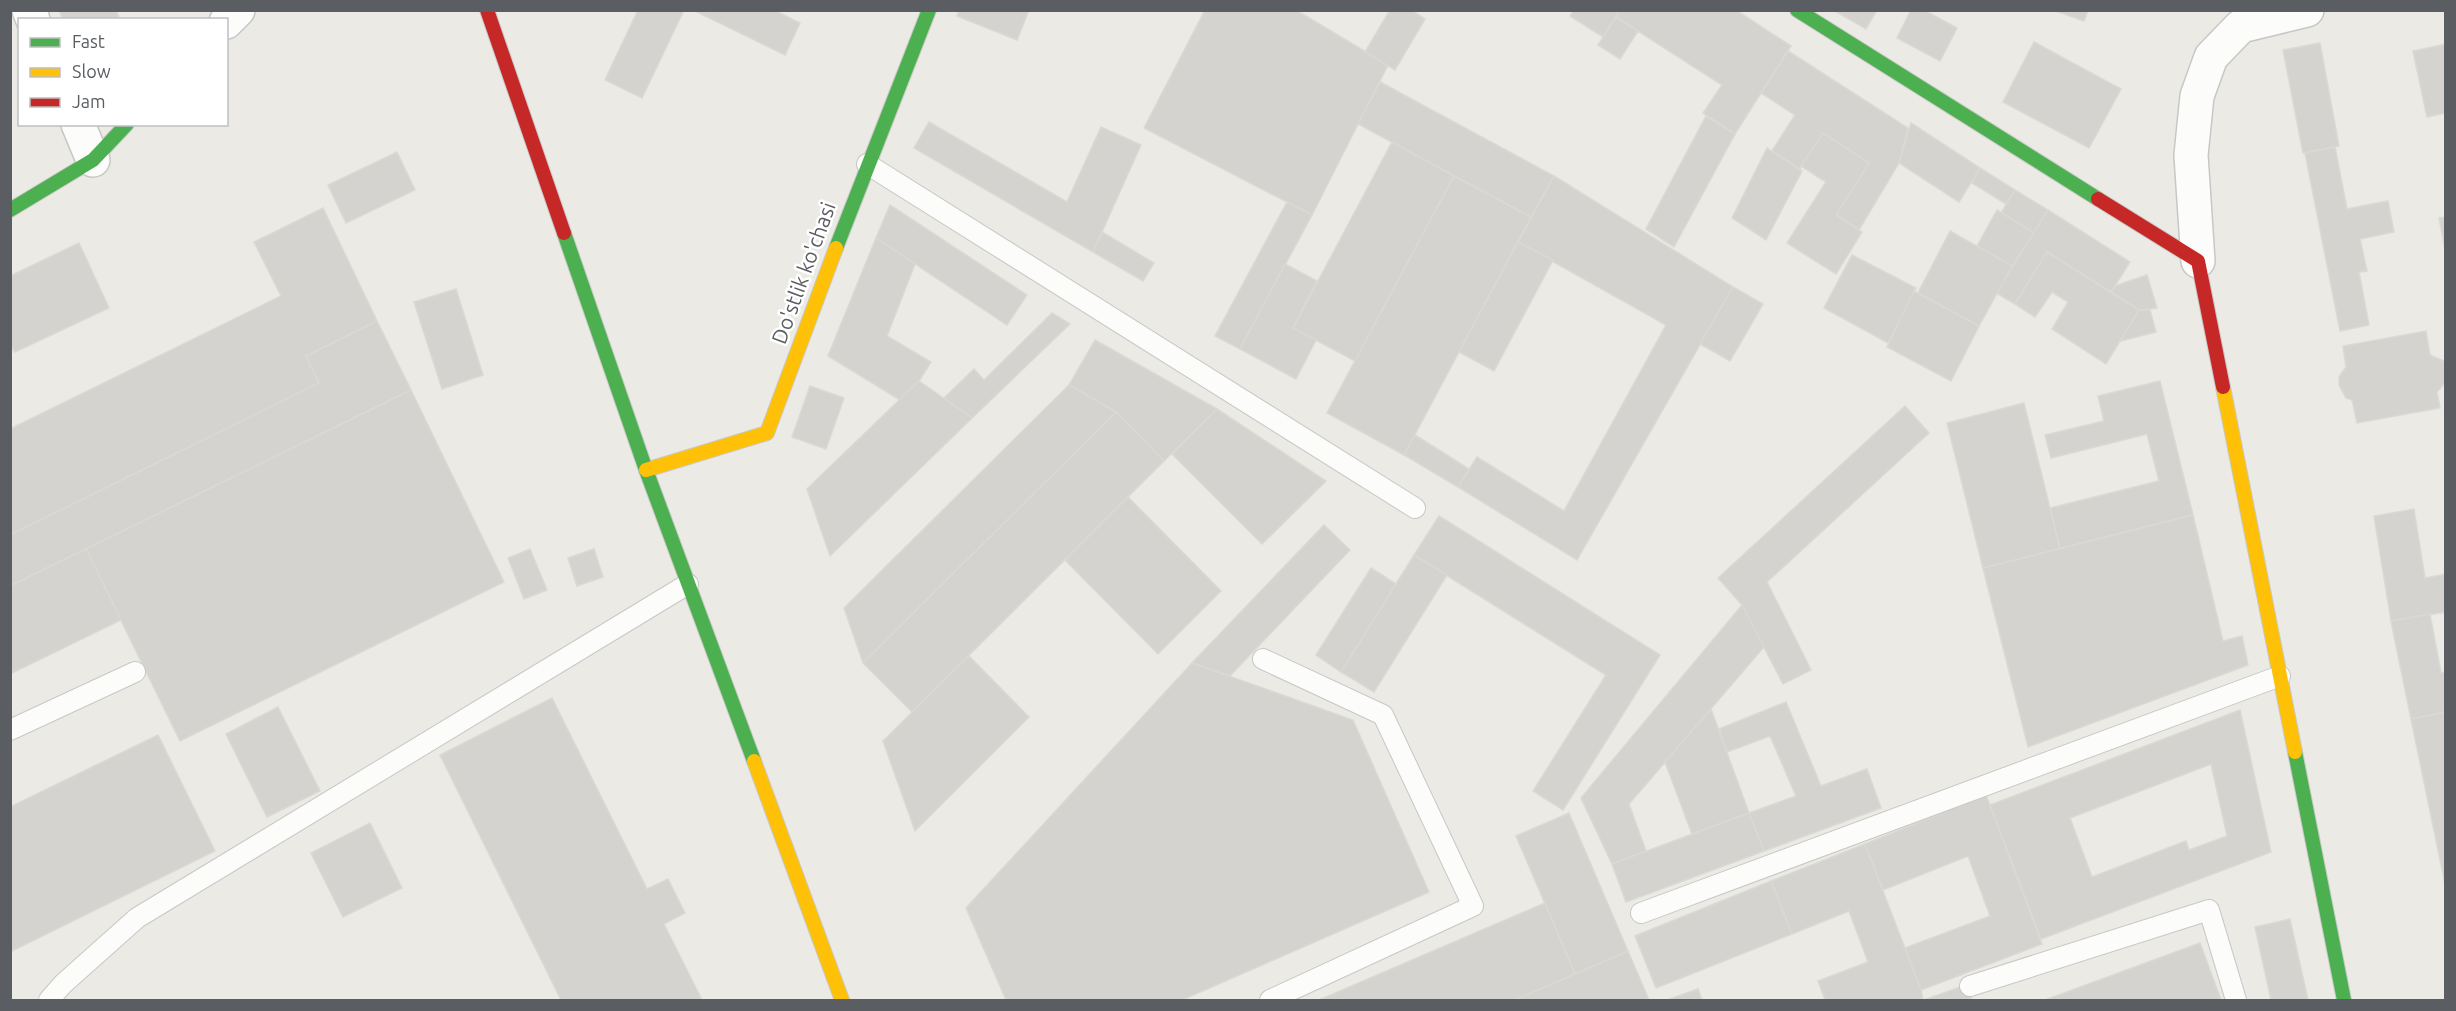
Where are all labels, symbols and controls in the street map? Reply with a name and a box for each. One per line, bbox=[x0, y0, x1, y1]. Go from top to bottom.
legend bbox=[18, 18, 228, 126]
text: Fast bbox=[72, 31, 105, 51]
text: Slow bbox=[72, 61, 111, 81]
text: Jam bbox=[72, 91, 106, 111]
street label: Do'stlik ko'chasi bbox=[766, 199, 840, 347]

